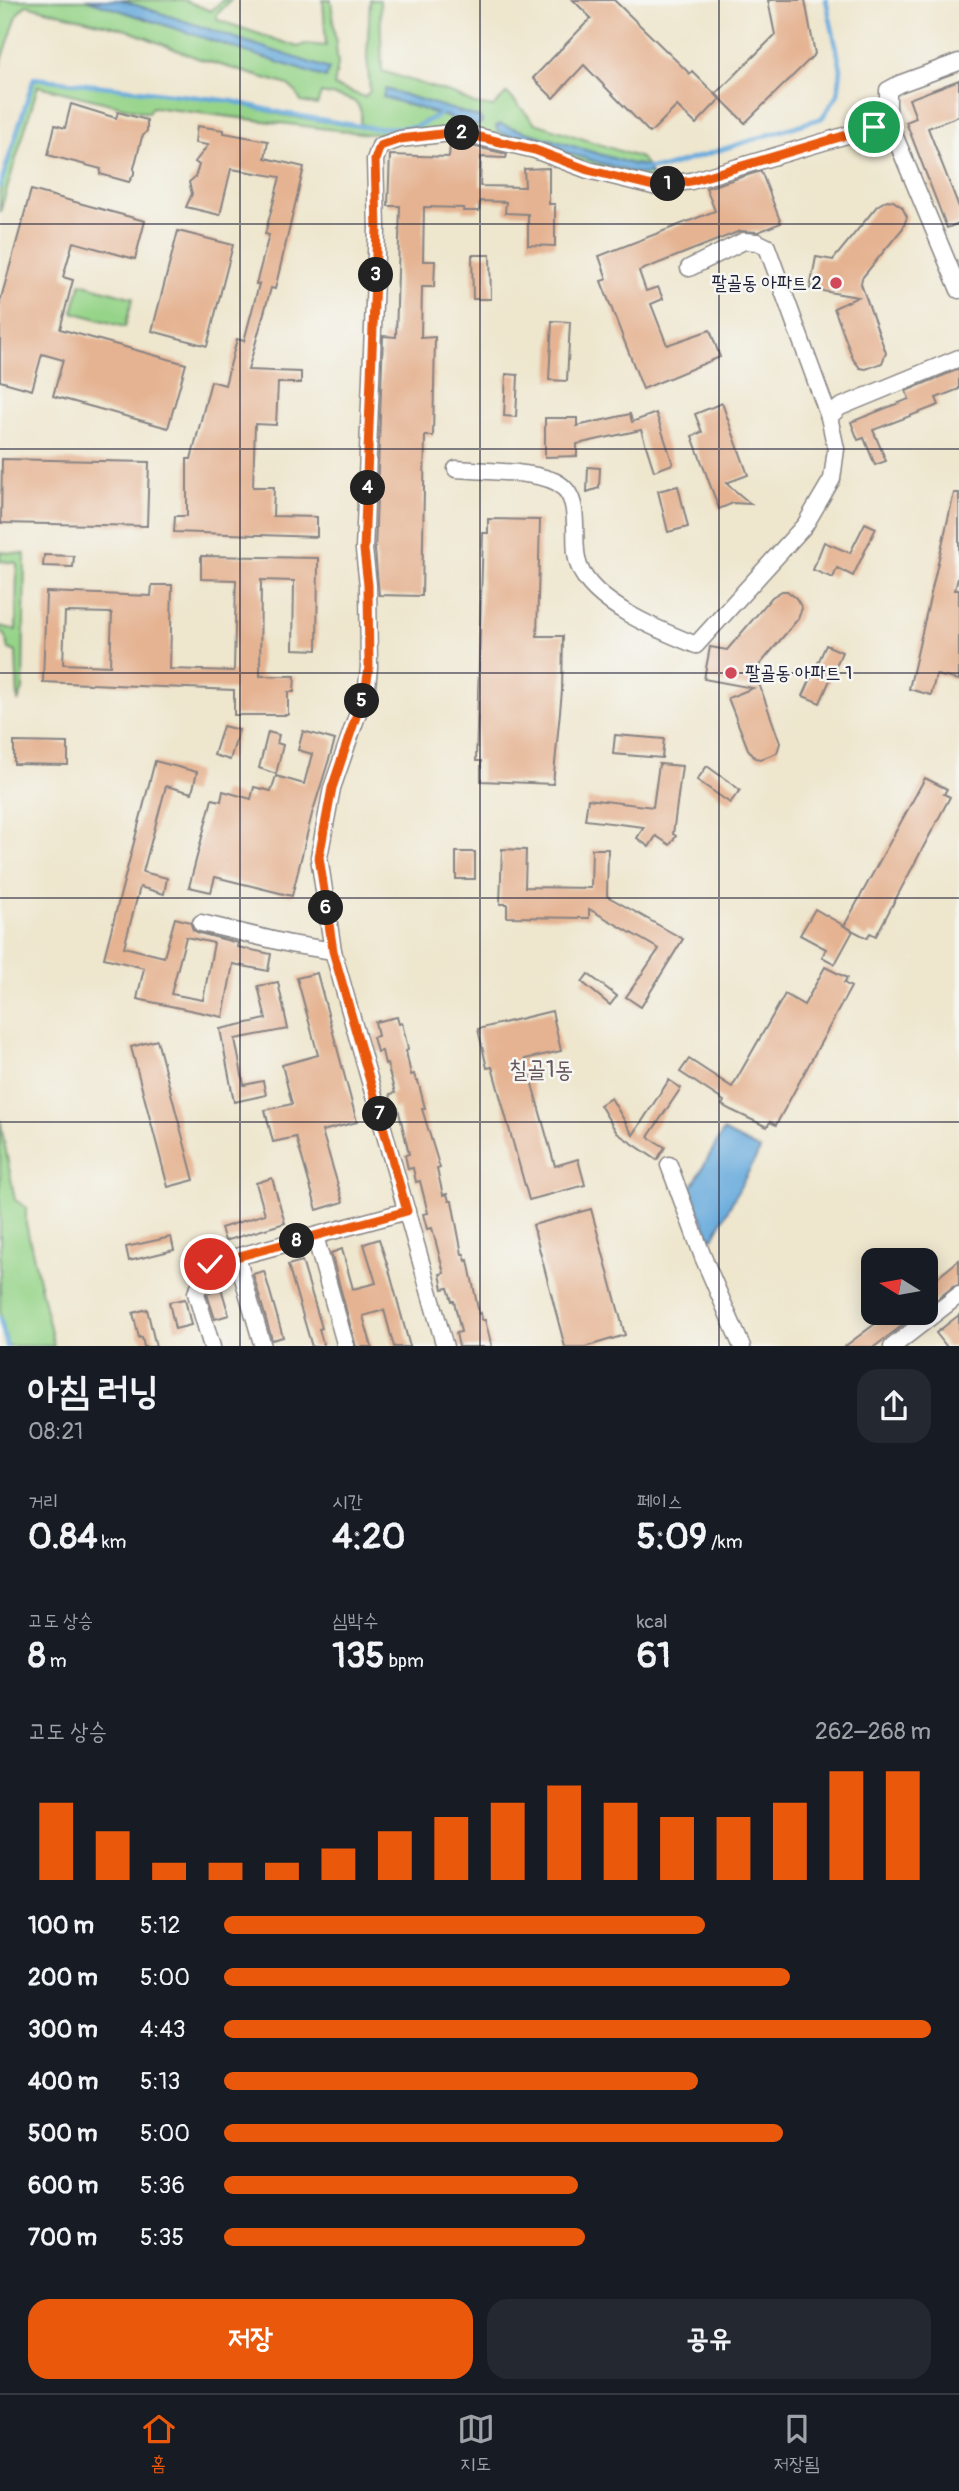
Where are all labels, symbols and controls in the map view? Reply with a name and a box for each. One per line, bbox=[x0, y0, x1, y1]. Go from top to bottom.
pin bbox=[844, 97, 904, 157]
icon: arrive bbox=[855, 108, 893, 146]
pin: 2 bbox=[444, 116, 480, 150]
text: 2 bbox=[456, 120, 467, 144]
pin: 1 bbox=[650, 166, 686, 202]
text: 1 bbox=[664, 171, 671, 195]
pin: 3 bbox=[358, 258, 394, 292]
text: 3 bbox=[370, 262, 381, 286]
place label: 팔골동 아파트 2 bbox=[711, 271, 822, 295]
marker: 팔골동 아파트 2 bbox=[828, 275, 844, 291]
pin: 4 bbox=[350, 470, 386, 505]
text: 4 bbox=[362, 475, 373, 499]
place label: 팔골동 아파트 1 bbox=[745, 661, 852, 685]
marker: 팔골동 아파트 1 bbox=[723, 665, 739, 681]
pin: 5 bbox=[344, 684, 380, 718]
text: 5 bbox=[356, 688, 367, 712]
pin: 6 bbox=[308, 890, 344, 926]
text: 6 bbox=[320, 895, 331, 919]
district label: 칠골1동 bbox=[509, 1055, 573, 1084]
pin: 7 bbox=[362, 1096, 398, 1132]
text: 7 bbox=[374, 1101, 385, 1125]
pin: 8 bbox=[280, 1224, 314, 1258]
text: 8 bbox=[292, 1228, 301, 1252]
pin bbox=[180, 1234, 240, 1294]
icon: check bbox=[191, 1245, 229, 1283]
north arrow bbox=[861, 1248, 938, 1325]
map controls bbox=[861, 1248, 938, 1325]
text: 아침 러닝 bbox=[28, 1367, 159, 1415]
button: share bbox=[857, 1369, 931, 1443]
text: 08:21 bbox=[28, 1417, 83, 1446]
text: 거리 bbox=[28, 1490, 59, 1514]
text: 시간 bbox=[332, 1490, 363, 1514]
text: 페이스 bbox=[637, 1490, 683, 1514]
text: 0.84 bbox=[28, 1515, 98, 1559]
text: 4:20 bbox=[332, 1515, 405, 1559]
text: 5:09 bbox=[637, 1515, 707, 1559]
text: km bbox=[98, 1530, 126, 1554]
text: /km bbox=[707, 1530, 743, 1554]
text: 고도 상승 bbox=[28, 1609, 93, 1633]
text: 심박수 bbox=[332, 1609, 378, 1633]
text: kcal bbox=[637, 1610, 668, 1634]
text: 8 bbox=[28, 1634, 46, 1678]
text: 135 bbox=[332, 1634, 385, 1678]
text: 61 bbox=[637, 1634, 671, 1678]
text: m bbox=[46, 1649, 67, 1673]
text: bpm bbox=[385, 1649, 424, 1673]
text: 고도 상승 bbox=[28, 1717, 107, 1746]
text: 262–268 m bbox=[815, 1717, 931, 1746]
text: 100 m bbox=[28, 1911, 94, 1940]
text: 5:12 bbox=[140, 1911, 180, 1940]
text: 200 m bbox=[28, 1963, 98, 1992]
text: 5:00 bbox=[140, 1963, 190, 1992]
text: 300 m bbox=[28, 2015, 98, 2044]
text: 4:43 bbox=[140, 2015, 186, 2044]
text: 400 m bbox=[28, 2067, 98, 2096]
text: 5:13 bbox=[140, 2067, 180, 2096]
text: 500 m bbox=[28, 2119, 97, 2148]
text: 5:00 bbox=[140, 2119, 190, 2148]
text: 600 m bbox=[28, 2171, 98, 2200]
text: 5:36 bbox=[140, 2171, 185, 2200]
text: 700 m bbox=[28, 2223, 97, 2252]
text: 5:35 bbox=[140, 2223, 184, 2252]
button: 저장 bbox=[28, 2299, 473, 2379]
button: 공유 bbox=[487, 2299, 931, 2379]
tab: 홈 bbox=[140, 2410, 178, 2477]
tab: 지도 bbox=[457, 2410, 495, 2477]
tab: 저장됨 bbox=[774, 2410, 819, 2477]

